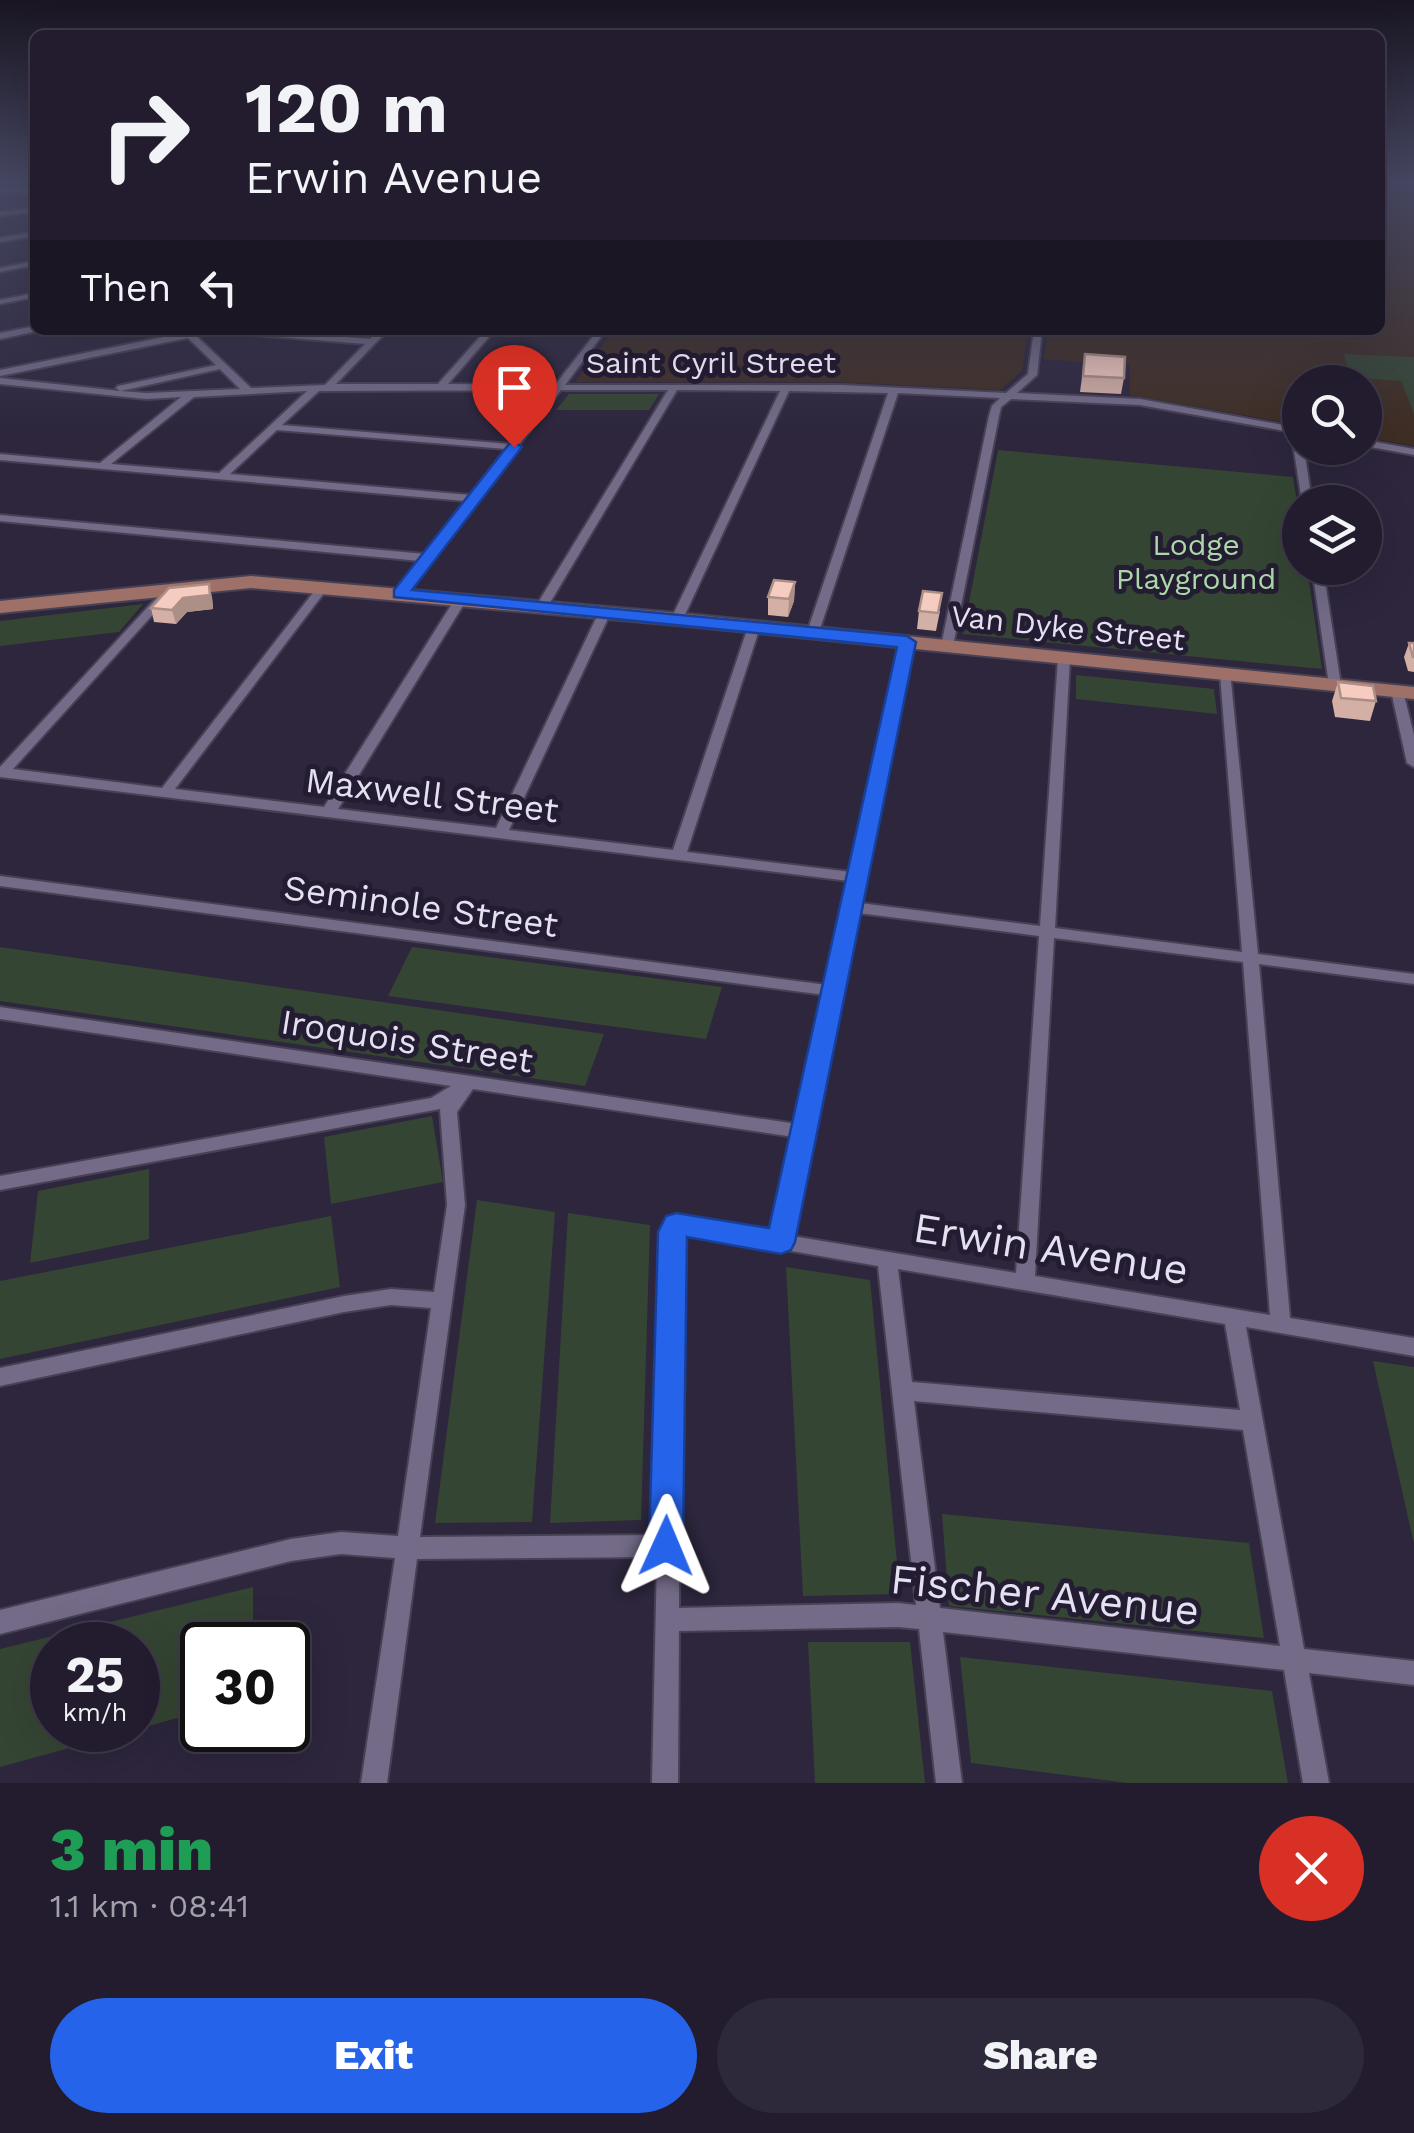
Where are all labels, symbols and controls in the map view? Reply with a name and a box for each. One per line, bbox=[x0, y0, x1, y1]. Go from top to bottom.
text: 120 m bbox=[245, 67, 448, 149]
icon: right bbox=[80, 70, 210, 200]
text: Erwin Avenue bbox=[245, 151, 542, 204]
icon: left bbox=[191, 260, 246, 315]
text: Then bbox=[80, 266, 171, 310]
pin bbox=[472, 345, 557, 448]
street label: Saint Cyril Street bbox=[586, 345, 836, 380]
icon: arrive bbox=[487, 360, 542, 415]
map controls bbox=[1282, 365, 1382, 585]
button: search bbox=[1282, 365, 1382, 465]
button: layers bbox=[1282, 485, 1382, 585]
park label: Lodge Playground bbox=[1116, 527, 1276, 596]
street label: Van Dyke Street bbox=[950, 598, 1187, 657]
street label: Maxwell Street bbox=[303, 759, 561, 831]
street label: Seminole Street bbox=[281, 866, 561, 946]
street label: Iroquois Street bbox=[278, 1000, 536, 1082]
street label: Erwin Avenue bbox=[910, 1203, 1192, 1294]
position arrow bbox=[614, 1494, 718, 1598]
street label: Fischer Avenue bbox=[888, 1554, 1202, 1635]
speed limit sign: 30 bbox=[180, 1622, 310, 1752]
text: 25 bbox=[66, 1645, 124, 1704]
text: km/h bbox=[63, 1698, 127, 1727]
text: 3 min bbox=[50, 1814, 213, 1885]
button: close bbox=[1259, 1816, 1364, 1921]
text: 1.1 km · 08:41 bbox=[50, 1887, 249, 1925]
button: Exit bbox=[50, 1998, 697, 2113]
button: Share bbox=[717, 1998, 1364, 2113]

